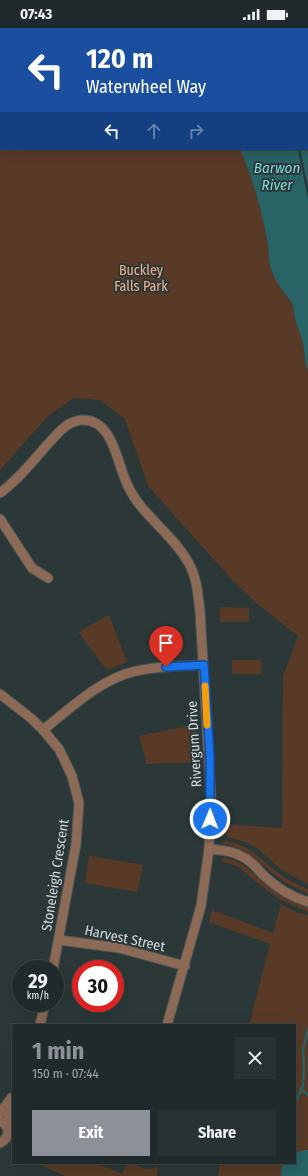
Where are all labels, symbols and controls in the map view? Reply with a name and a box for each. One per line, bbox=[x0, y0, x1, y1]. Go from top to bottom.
text: 07:43 bbox=[20, 5, 52, 23]
text: 120 m bbox=[86, 42, 153, 75]
icon: left bbox=[20, 44, 72, 96]
text: Waterwheel Way bbox=[86, 76, 206, 98]
icon: left bbox=[101, 120, 123, 142]
icon: ahead bbox=[143, 120, 165, 142]
icon: right bbox=[185, 120, 207, 142]
water label: Barwon River bbox=[254, 159, 300, 194]
park label: Buckley Falls Park bbox=[114, 262, 168, 295]
pin bbox=[149, 626, 183, 667]
icon: arrive bbox=[155, 632, 177, 654]
street label: Rivergum Drive bbox=[184, 700, 205, 788]
position arrow bbox=[189, 798, 231, 840]
street label: Stoneleigh Crescent bbox=[38, 817, 73, 932]
street label: Harvest Street bbox=[83, 922, 167, 955]
speed limit sign: 30 bbox=[72, 960, 124, 1012]
text: 29 bbox=[28, 969, 48, 993]
text: km/h bbox=[27, 990, 49, 1002]
text: 1 min bbox=[32, 1037, 84, 1065]
button: close bbox=[234, 1037, 276, 1079]
text: 150 m · 07:44 bbox=[32, 1066, 99, 1081]
button: Exit bbox=[32, 1110, 150, 1156]
button: Share bbox=[158, 1110, 276, 1156]

